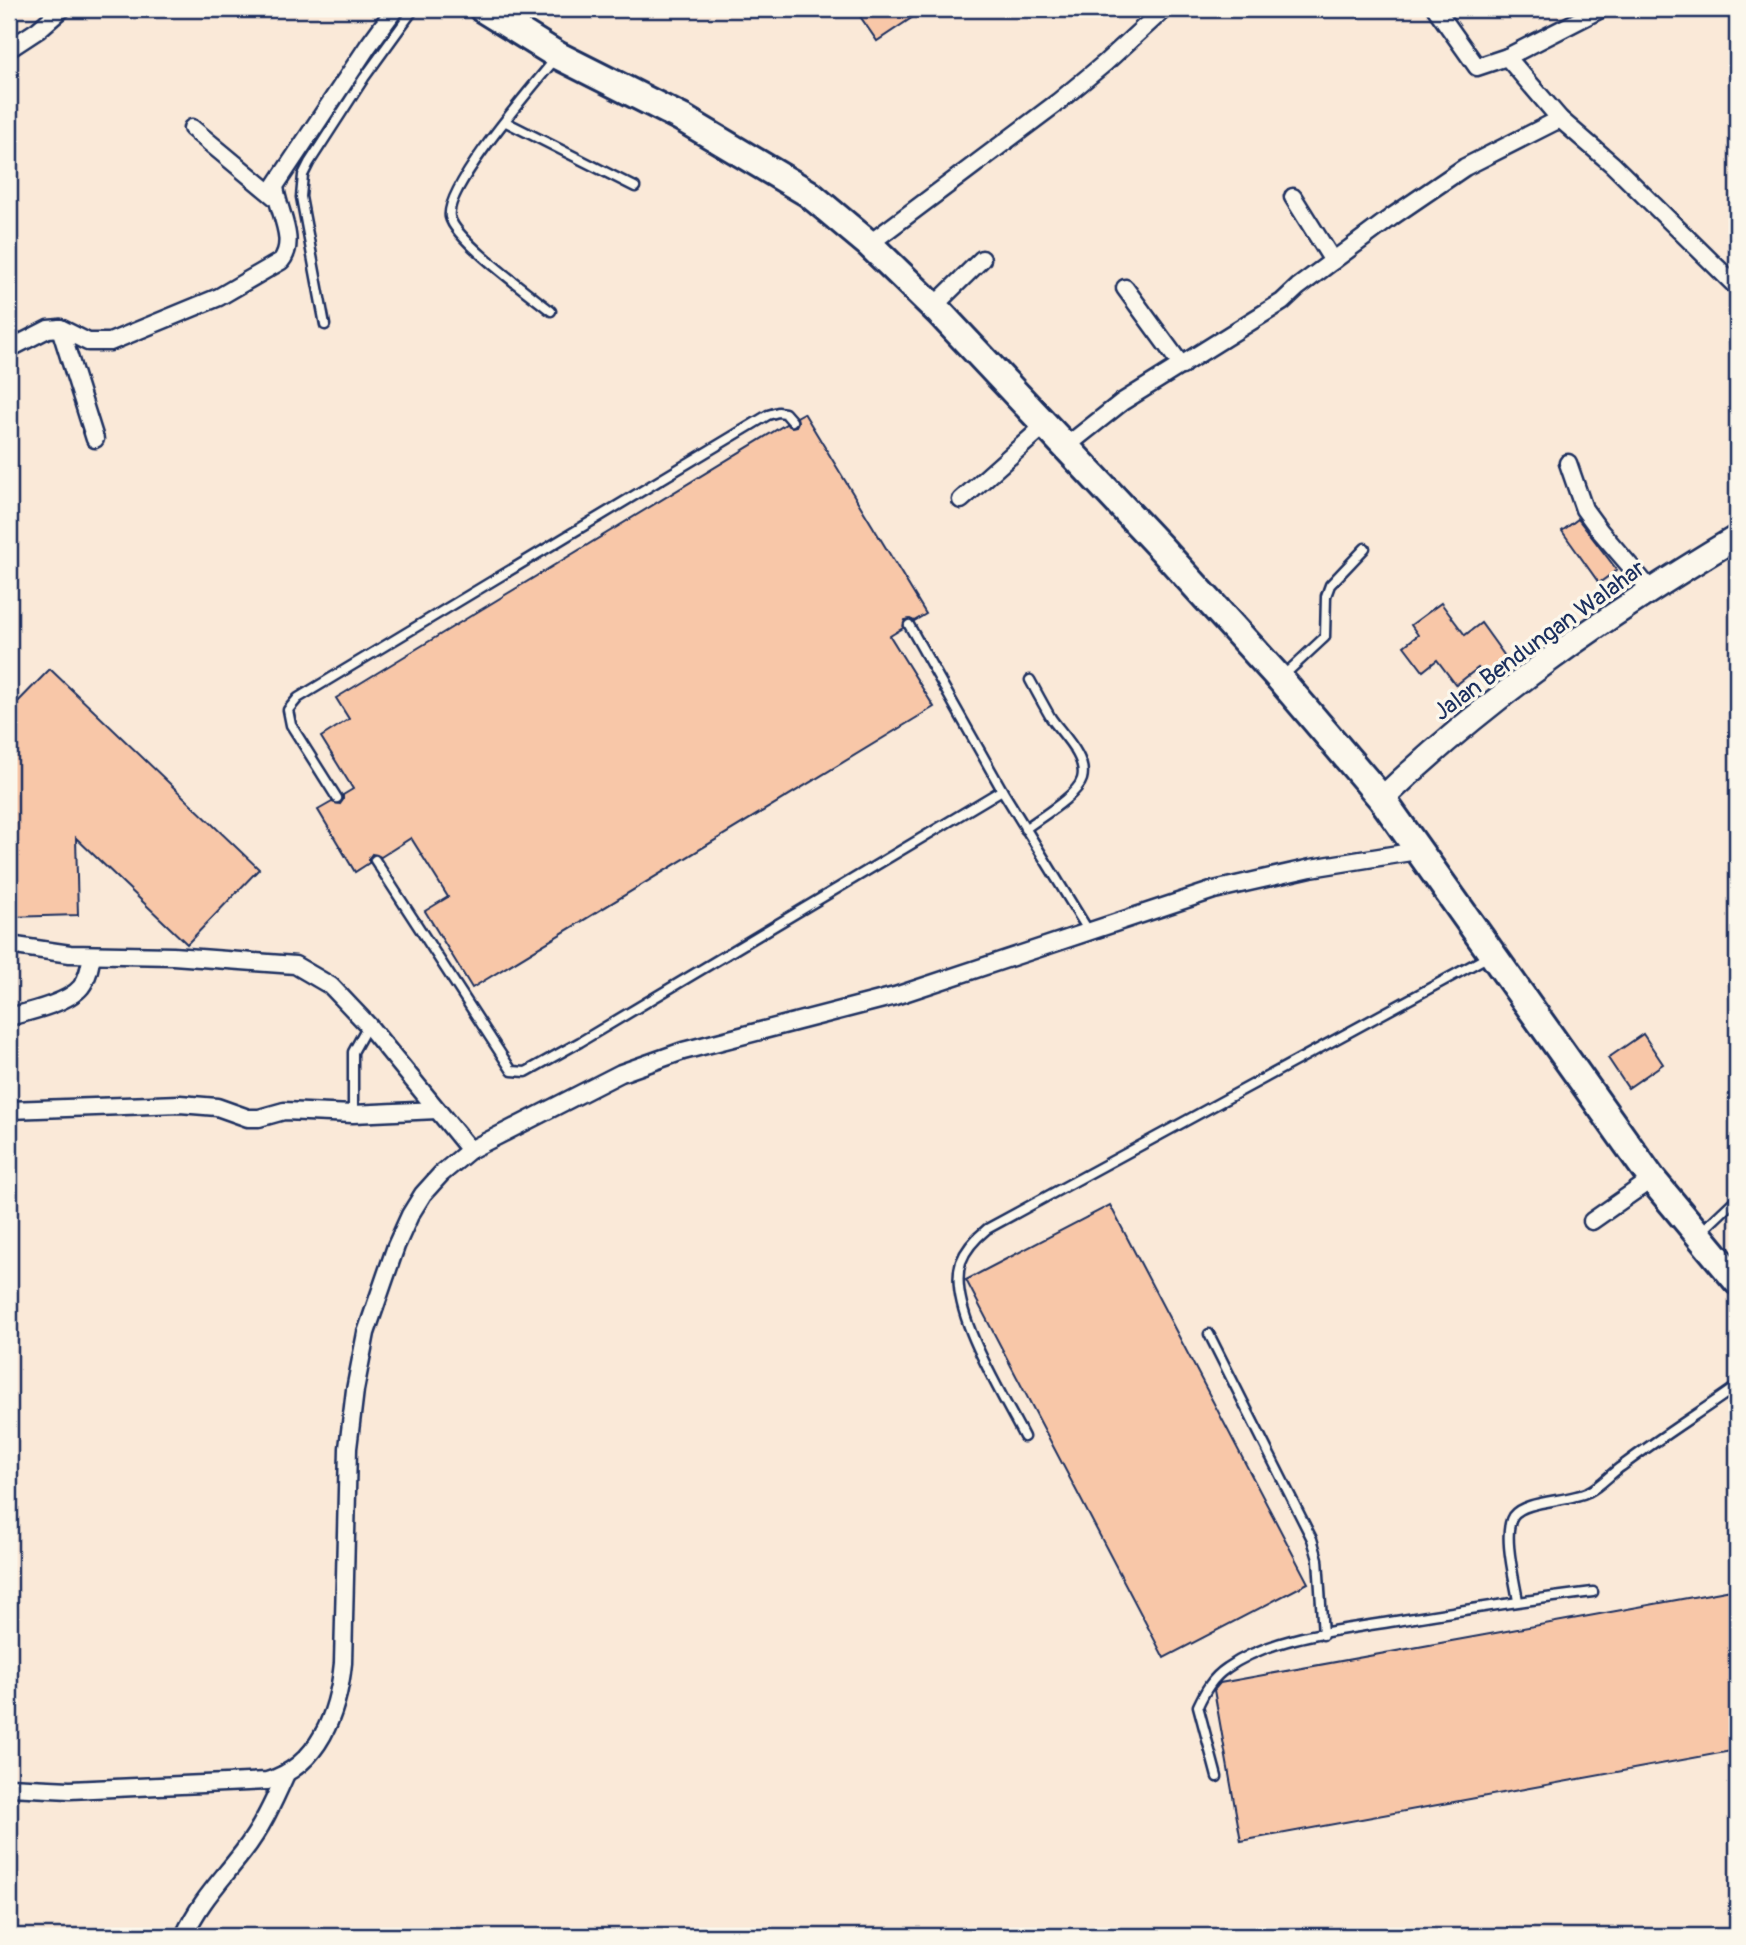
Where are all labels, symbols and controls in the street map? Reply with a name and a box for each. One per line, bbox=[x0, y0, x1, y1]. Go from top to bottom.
street label: Jalan Bendungan Walahar bbox=[1428, 554, 1651, 727]

